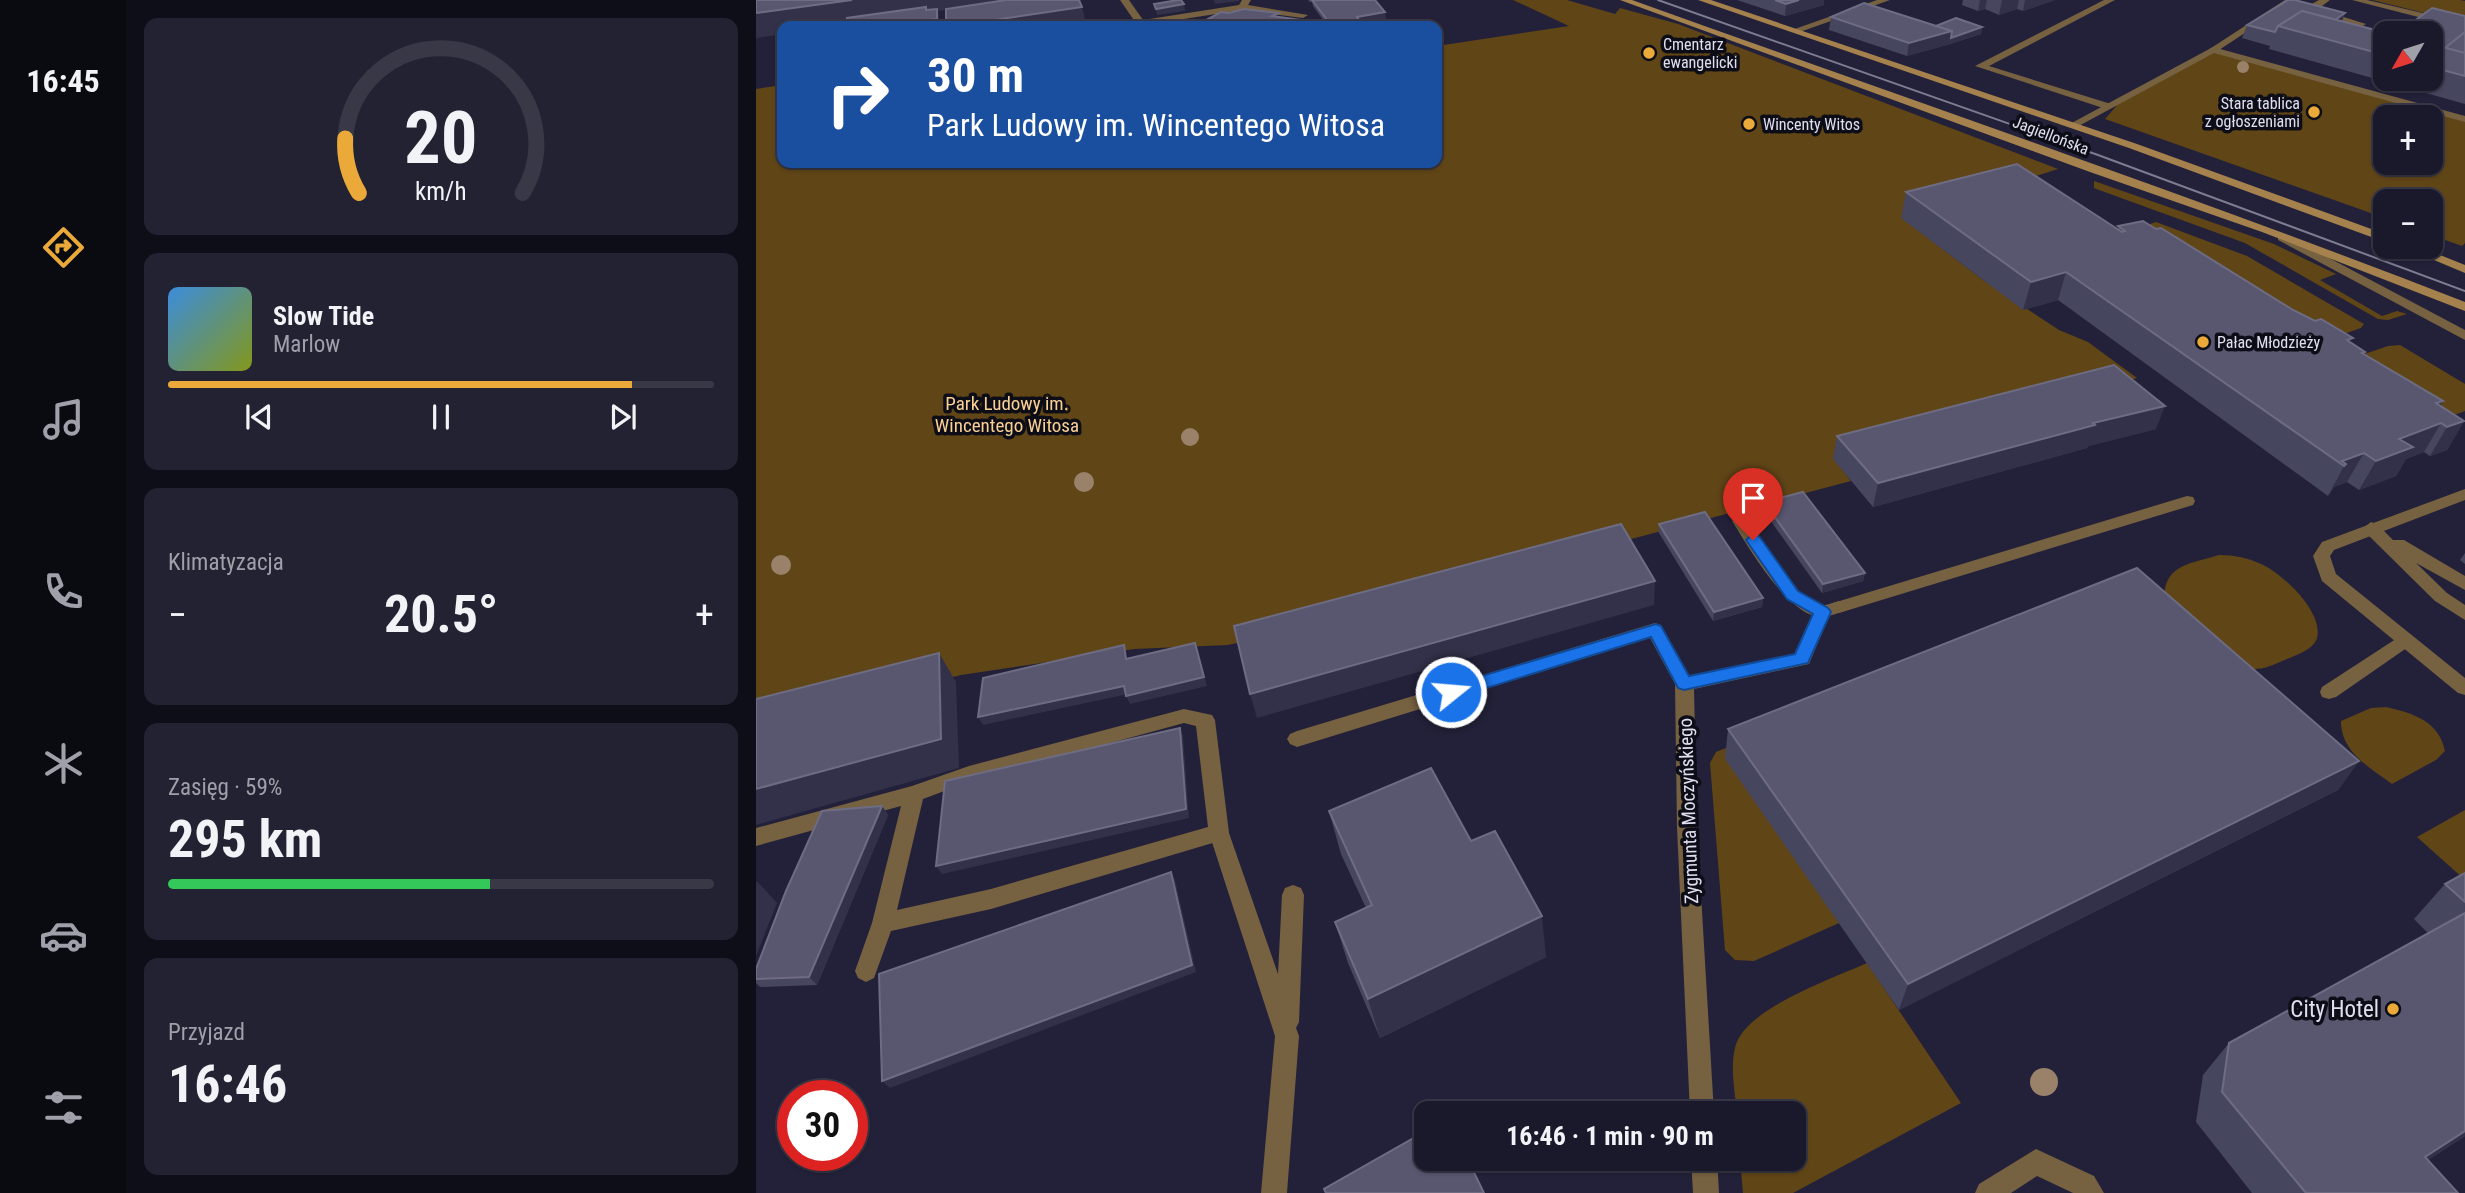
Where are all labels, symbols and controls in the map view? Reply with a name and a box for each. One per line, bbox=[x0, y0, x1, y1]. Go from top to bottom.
north arrow bbox=[2373, 21, 2443, 91]
map controls bbox=[2373, 21, 2443, 259]
place label: Cmentarz ewangelicki bbox=[1663, 35, 1737, 72]
marker: Cmentarz ewangelicki bbox=[1641, 45, 1657, 61]
text: 30 m bbox=[927, 47, 1024, 104]
icon: right bbox=[812, 49, 903, 140]
text: 16:45 bbox=[26, 62, 100, 100]
place label: Stara tablica z ogłoszeniami bbox=[2205, 94, 2300, 131]
text: 20 bbox=[404, 95, 478, 181]
marker: Stara tablica z ogłoszeniami bbox=[2306, 104, 2322, 120]
button: + bbox=[2373, 105, 2443, 175]
text: Park Ludowy im. Wincentego Witosa bbox=[927, 106, 1385, 144]
street label: Jagiellońska bbox=[2010, 112, 2091, 159]
place label: Wincenty Witos bbox=[1763, 115, 1860, 134]
marker: Wincenty Witos bbox=[1741, 116, 1757, 132]
text: km/h bbox=[415, 176, 467, 205]
button: − bbox=[2373, 189, 2443, 259]
icon: directions bbox=[39, 223, 88, 272]
text: Slow Tide bbox=[273, 301, 374, 331]
text: Marlow bbox=[273, 331, 340, 358]
place label: Pałac Młodzieży bbox=[2217, 333, 2320, 352]
marker: Pałac Młodzieży bbox=[2195, 334, 2211, 350]
park label: Park Ludowy im. Wincentego Witosa bbox=[935, 392, 1079, 437]
icon: music bbox=[39, 395, 88, 444]
icon: previous bbox=[240, 398, 278, 436]
icon: pause bbox=[422, 398, 460, 436]
icon: next bbox=[604, 398, 642, 436]
pin bbox=[1723, 468, 1783, 540]
icon: arrive bbox=[1734, 479, 1772, 517]
text: Klimatyzacja bbox=[168, 549, 284, 576]
icon: phone bbox=[39, 567, 88, 616]
text: 20.5° bbox=[384, 584, 498, 645]
text: − bbox=[168, 593, 187, 637]
text: + bbox=[695, 593, 714, 637]
position arrow bbox=[1414, 655, 1488, 729]
street label: Zygmunta Moczyńskiego bbox=[1674, 718, 1703, 904]
icon: climate bbox=[39, 739, 88, 788]
text: Zasięg · 59% bbox=[168, 774, 282, 801]
text: 295 km bbox=[168, 809, 322, 870]
icon: car bbox=[39, 911, 88, 960]
place label: City Hotel bbox=[2290, 996, 2379, 1023]
marker: City Hotel bbox=[2385, 1001, 2401, 1017]
text: Przyjazd bbox=[168, 1019, 245, 1046]
text: 16:46 bbox=[168, 1054, 287, 1115]
speed limit sign: 30 bbox=[777, 1080, 868, 1171]
icon: filters bbox=[39, 1083, 88, 1132]
text: 16:46 · 1 min · 90 m bbox=[1506, 1121, 1714, 1151]

